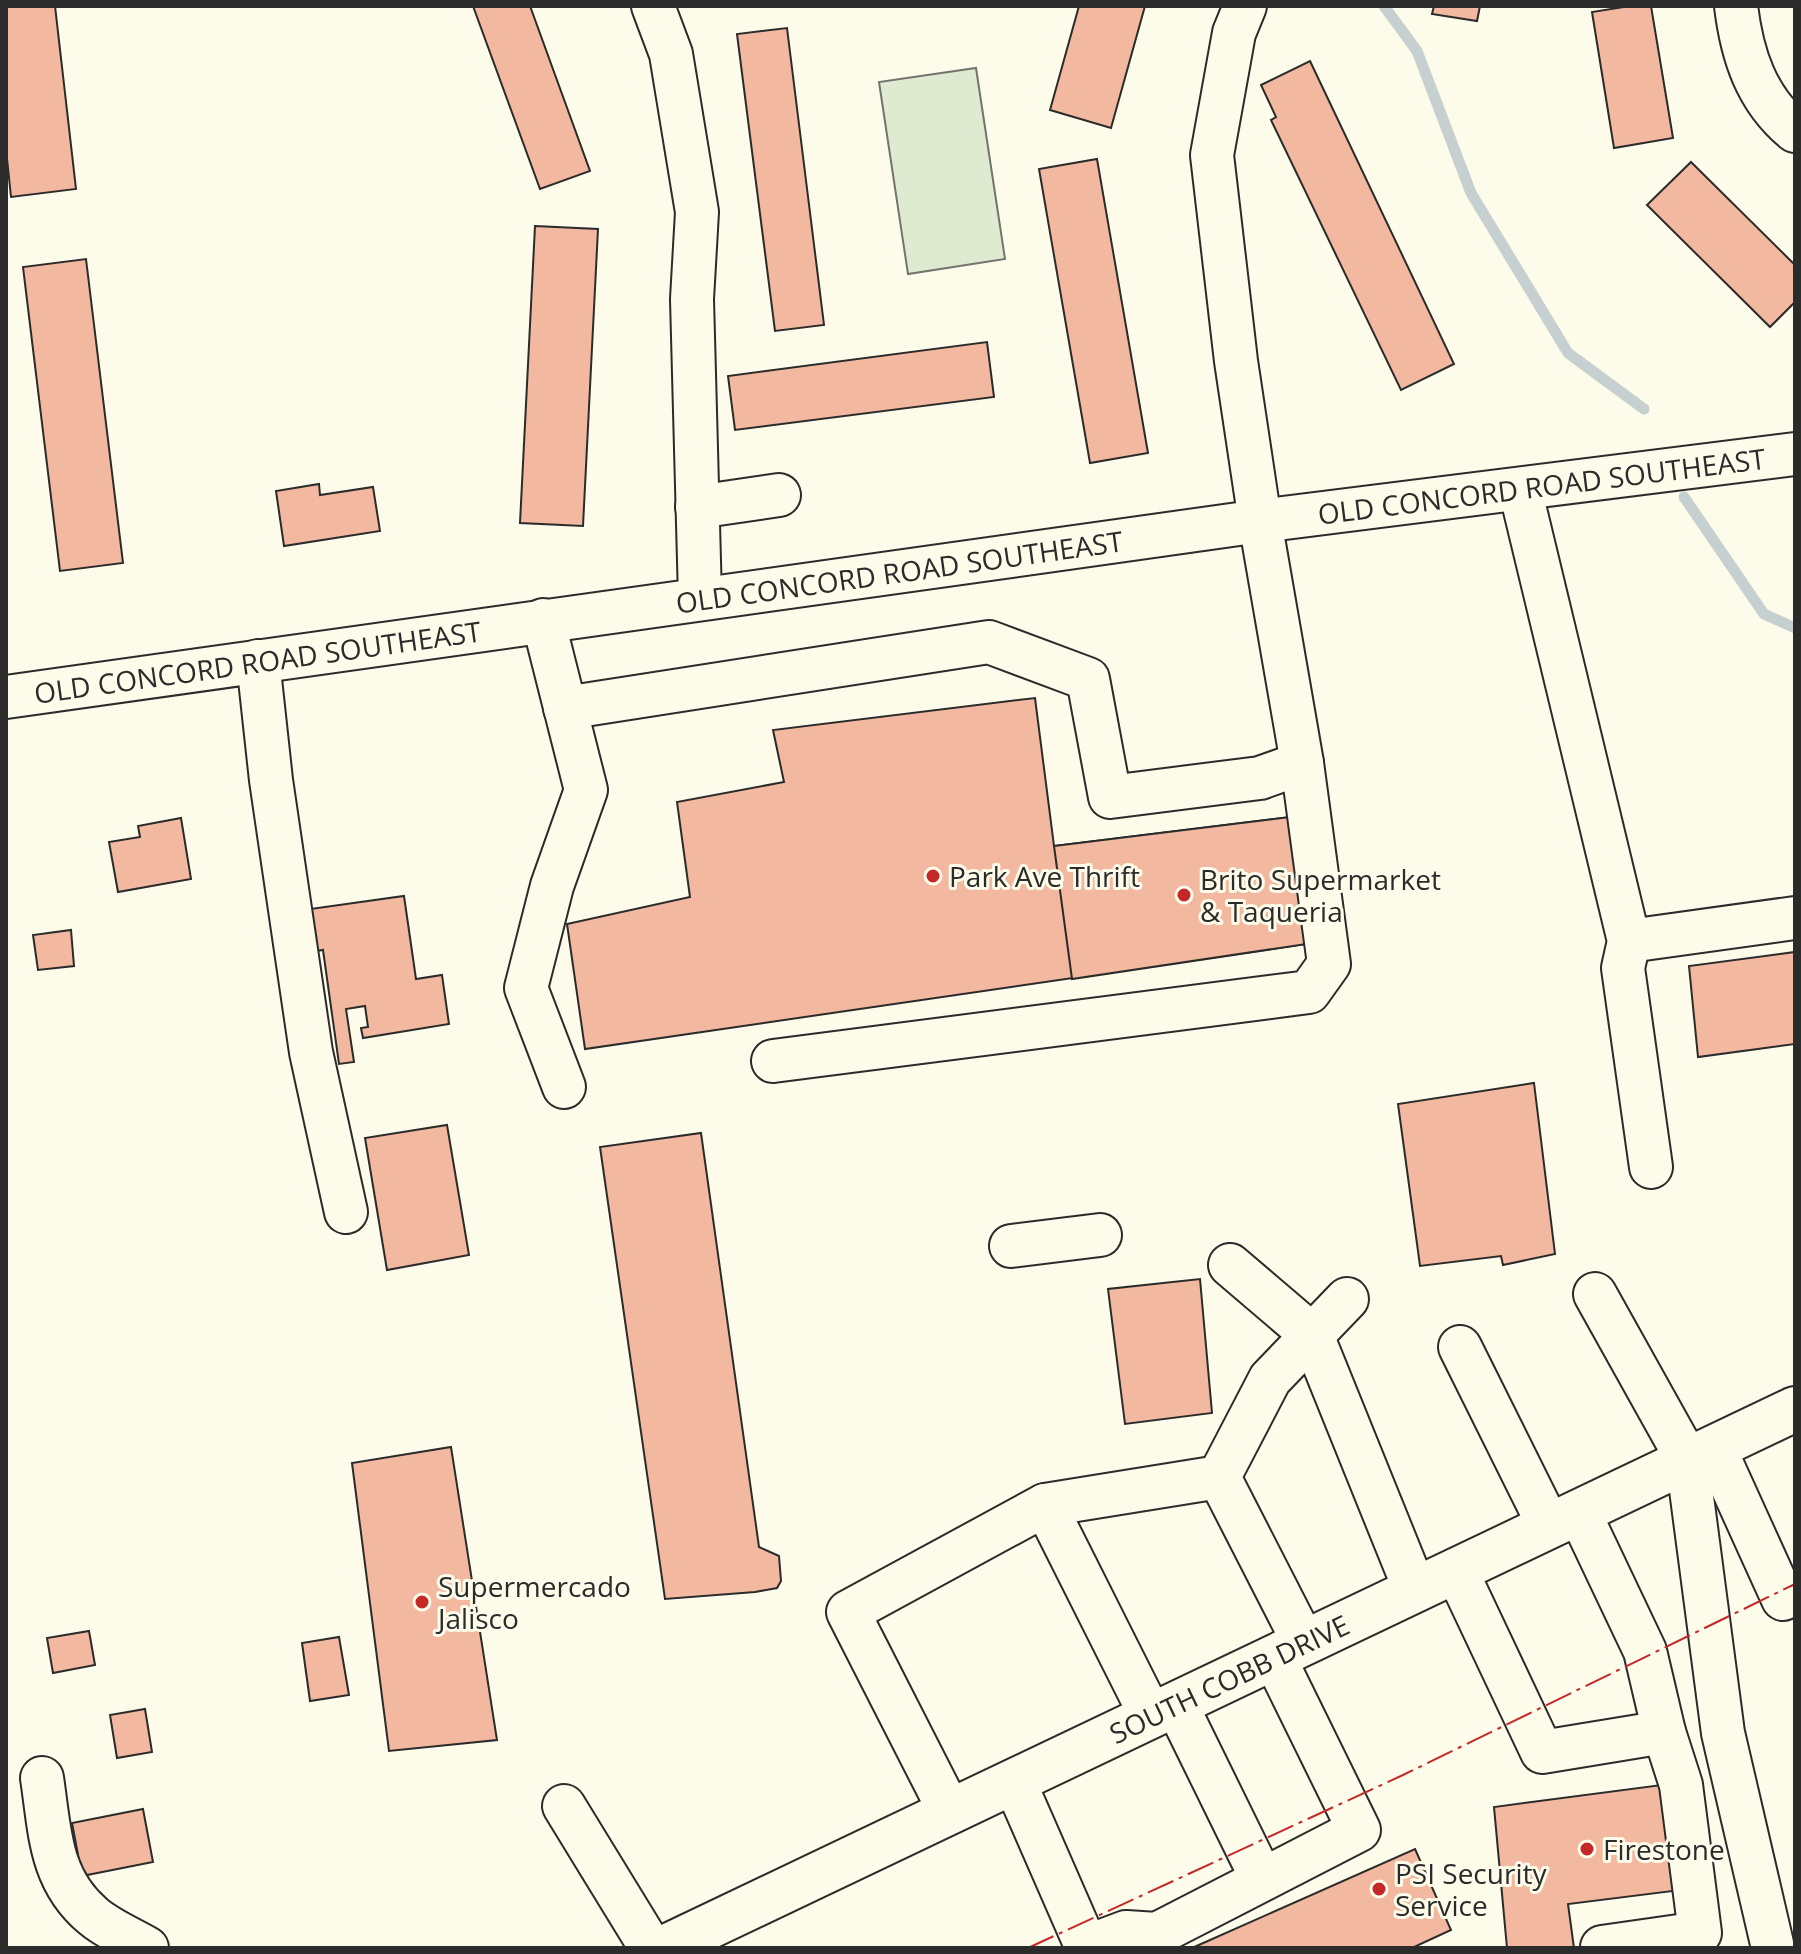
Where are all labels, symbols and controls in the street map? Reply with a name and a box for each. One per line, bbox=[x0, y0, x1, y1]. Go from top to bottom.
street label: OLD CONCORD ROAD SOUTHEAST bbox=[1315, 439, 1768, 533]
street label: OLD CONCORD ROAD SOUTHEAST bbox=[673, 521, 1126, 622]
street label: OLD CONCORD ROAD SOUTHEAST bbox=[32, 611, 484, 712]
place label: Park Ave Thrift bbox=[949, 857, 1140, 895]
place label: Brito Supermarket & Taqueria bbox=[1200, 860, 1441, 930]
marker: Park Ave Thrift bbox=[924, 867, 942, 885]
marker: Brito Supermarket & Taqueria bbox=[1175, 886, 1193, 904]
place label: Supermercado Jalisco bbox=[435, 1567, 631, 1637]
marker: Supermercado Jalisco bbox=[413, 1593, 431, 1611]
street label: SOUTH COBB DRIVE bbox=[1103, 1605, 1355, 1752]
place label: Firestone bbox=[1603, 1830, 1725, 1868]
marker: Firestone bbox=[1578, 1840, 1596, 1858]
place label: PSI Security Service bbox=[1395, 1854, 1547, 1924]
marker: PSI Security Service bbox=[1370, 1880, 1388, 1898]

